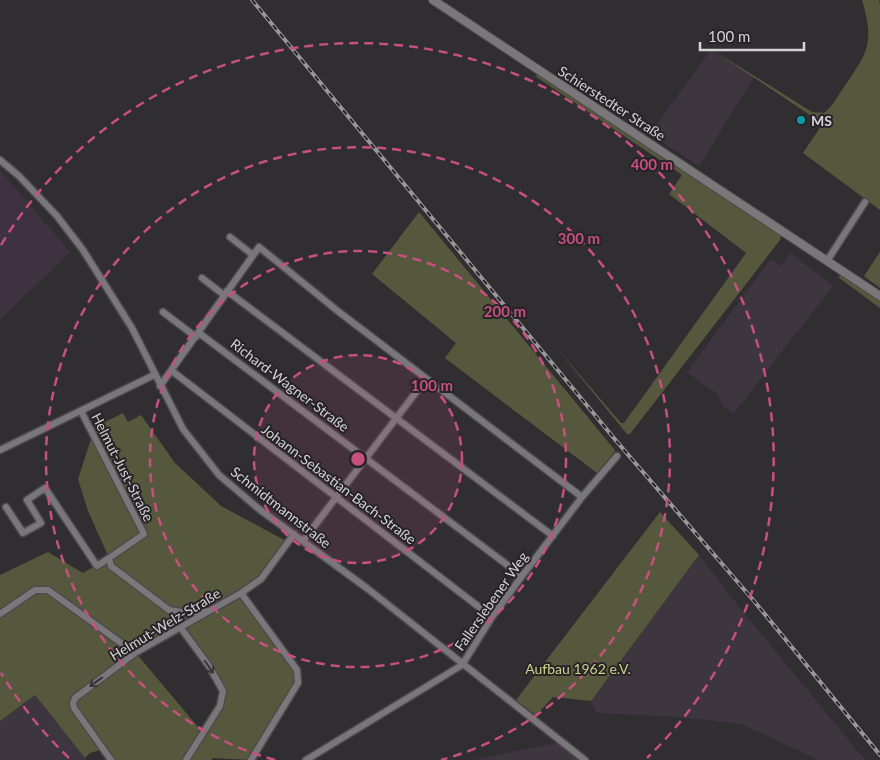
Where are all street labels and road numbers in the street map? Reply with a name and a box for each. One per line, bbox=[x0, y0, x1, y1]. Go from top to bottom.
street label: Schierstedter Straße bbox=[555, 62, 669, 144]
street label: Richard-Wagner-Straße bbox=[227, 335, 353, 435]
street label: Helmut-Just-Straße bbox=[88, 410, 158, 524]
street label: Johann-Sebastian-Bach-Straße bbox=[258, 420, 420, 548]
street label: Schmidtmannstraße bbox=[228, 463, 334, 551]
street label: Fallerslebener Weg bbox=[451, 548, 531, 654]
street label: Helmut-Welz-Straße bbox=[107, 584, 223, 664]

